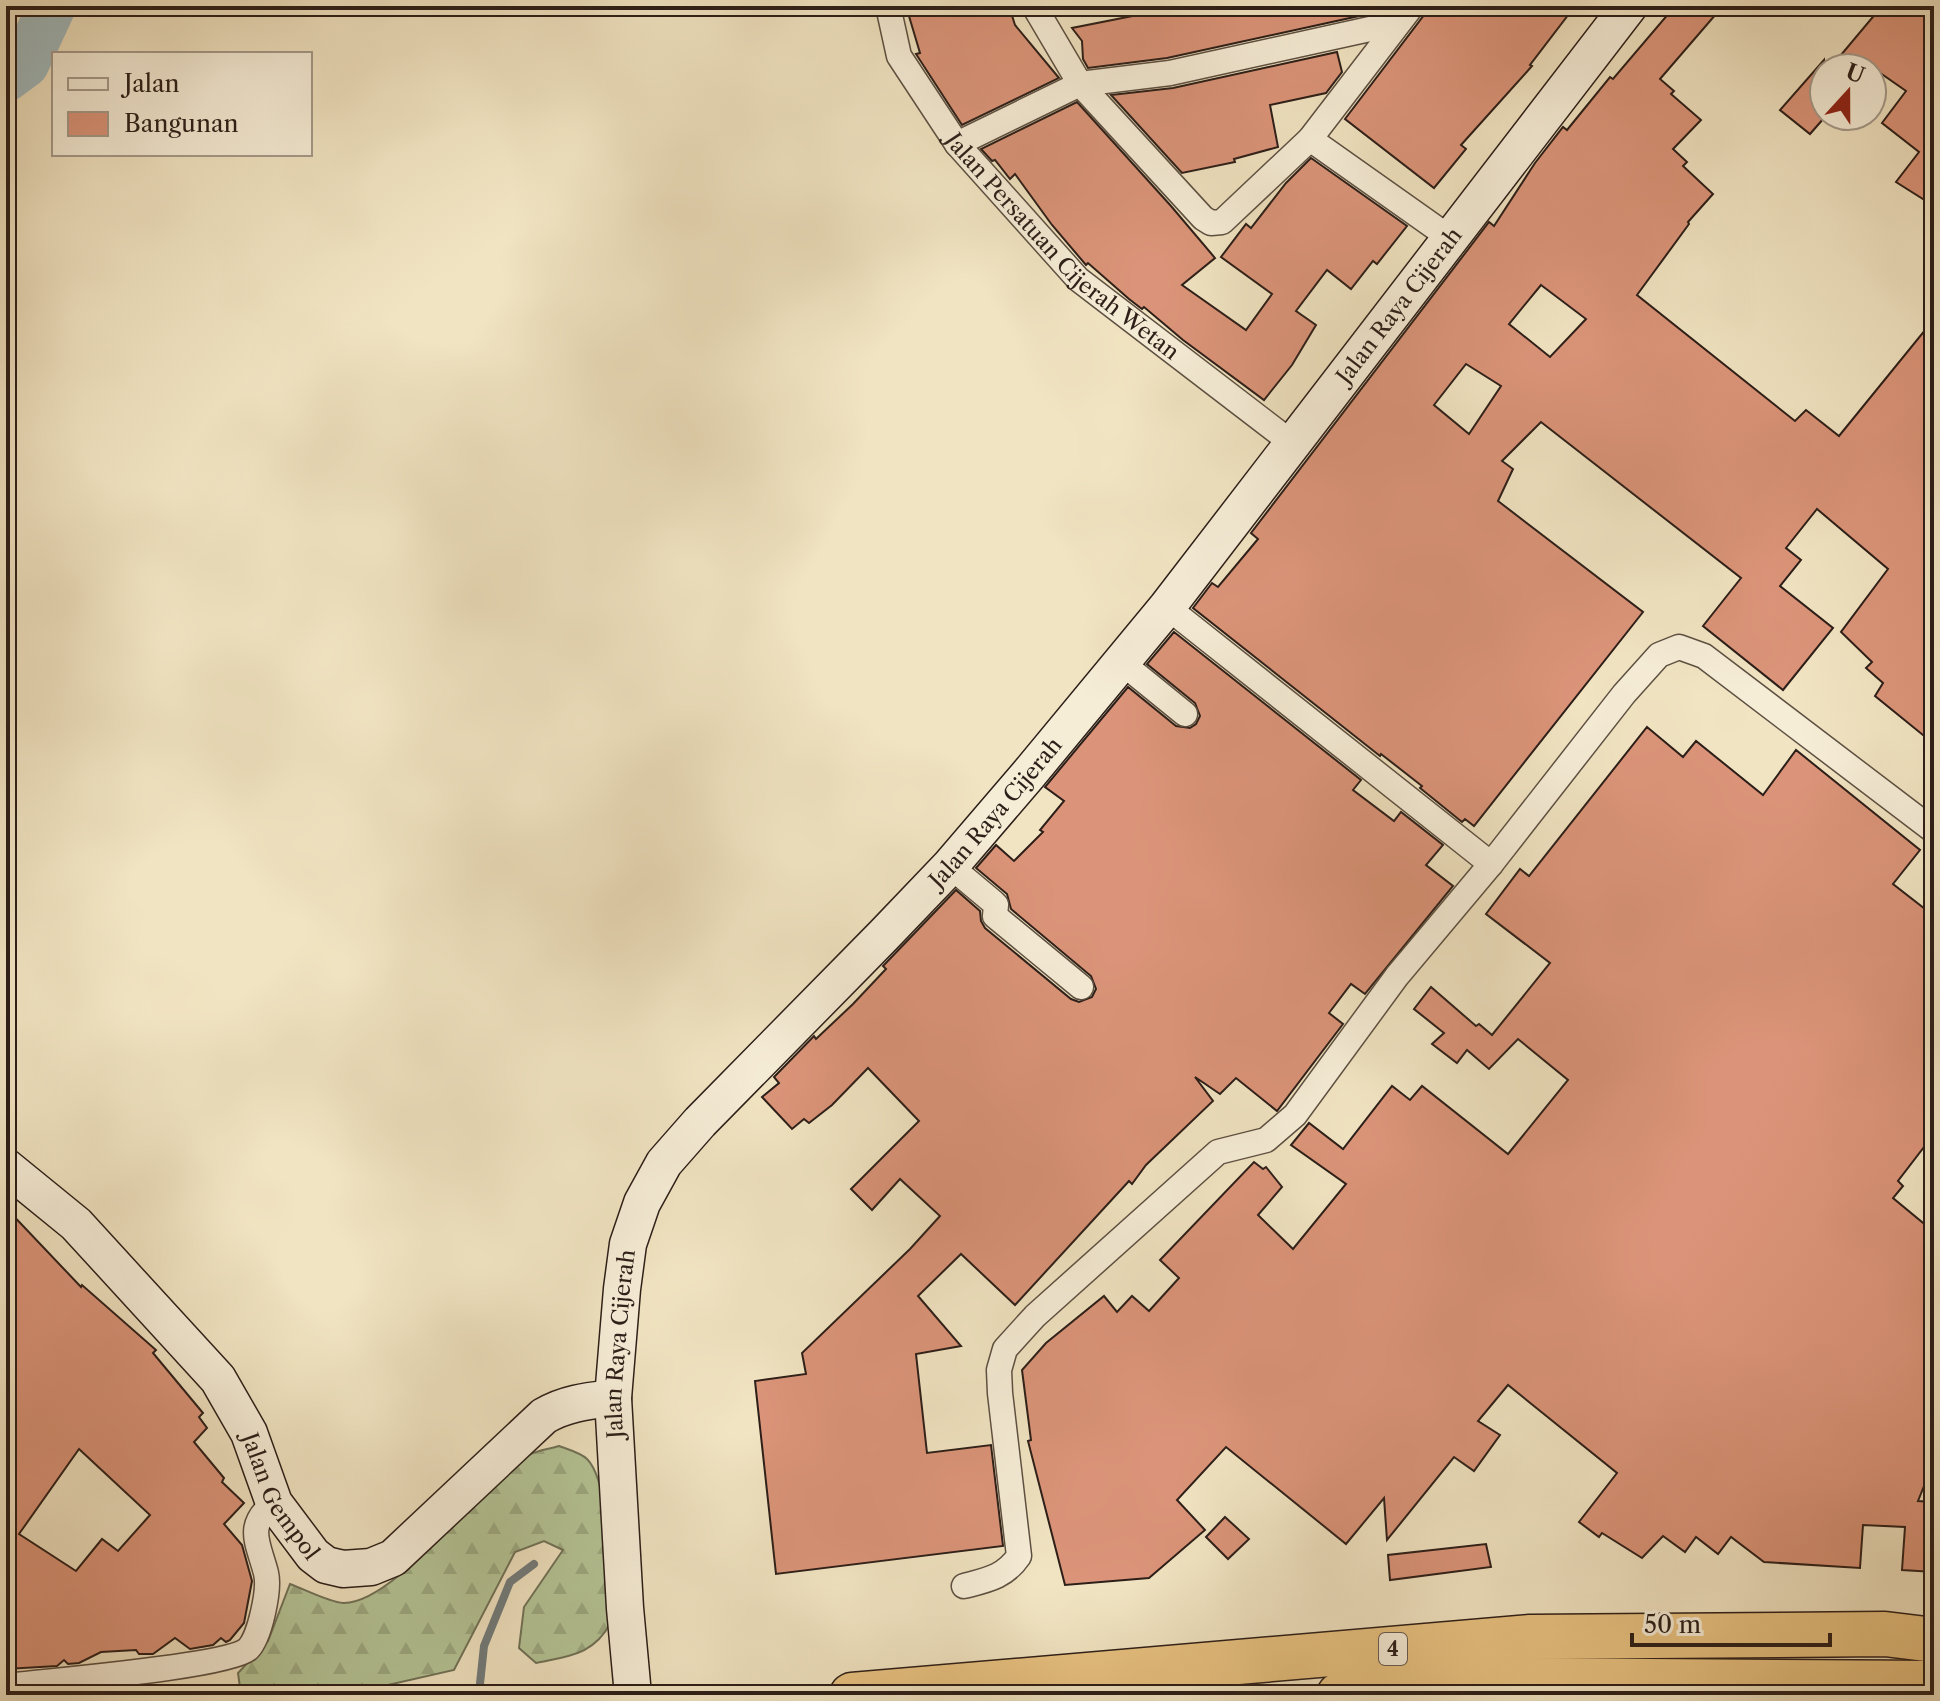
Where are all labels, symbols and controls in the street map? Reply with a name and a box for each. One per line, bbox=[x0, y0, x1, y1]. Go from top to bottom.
legend bbox=[52, 52, 312, 156]
north arrow bbox=[1808, 52, 1888, 132]
text: U bbox=[1842, 58, 1868, 90]
text: Jalan bbox=[120, 69, 180, 98]
text: Bangunan bbox=[124, 109, 239, 138]
street label: Jalan Persatuan Cijerah Wetan bbox=[938, 125, 1185, 365]
street label: Jalan Raya Cijerah bbox=[1328, 222, 1467, 391]
street label: Jalan Raya Cijerah bbox=[921, 731, 1067, 895]
street label: Jalan Raya Cijerah bbox=[599, 1248, 641, 1442]
street label: Jalan Gempol bbox=[236, 1426, 326, 1565]
scale bar bbox=[1632, 1597, 1830, 1647]
text: 50 m bbox=[1644, 1610, 1701, 1639]
road number: 4 bbox=[1379, 1633, 1407, 1665]

